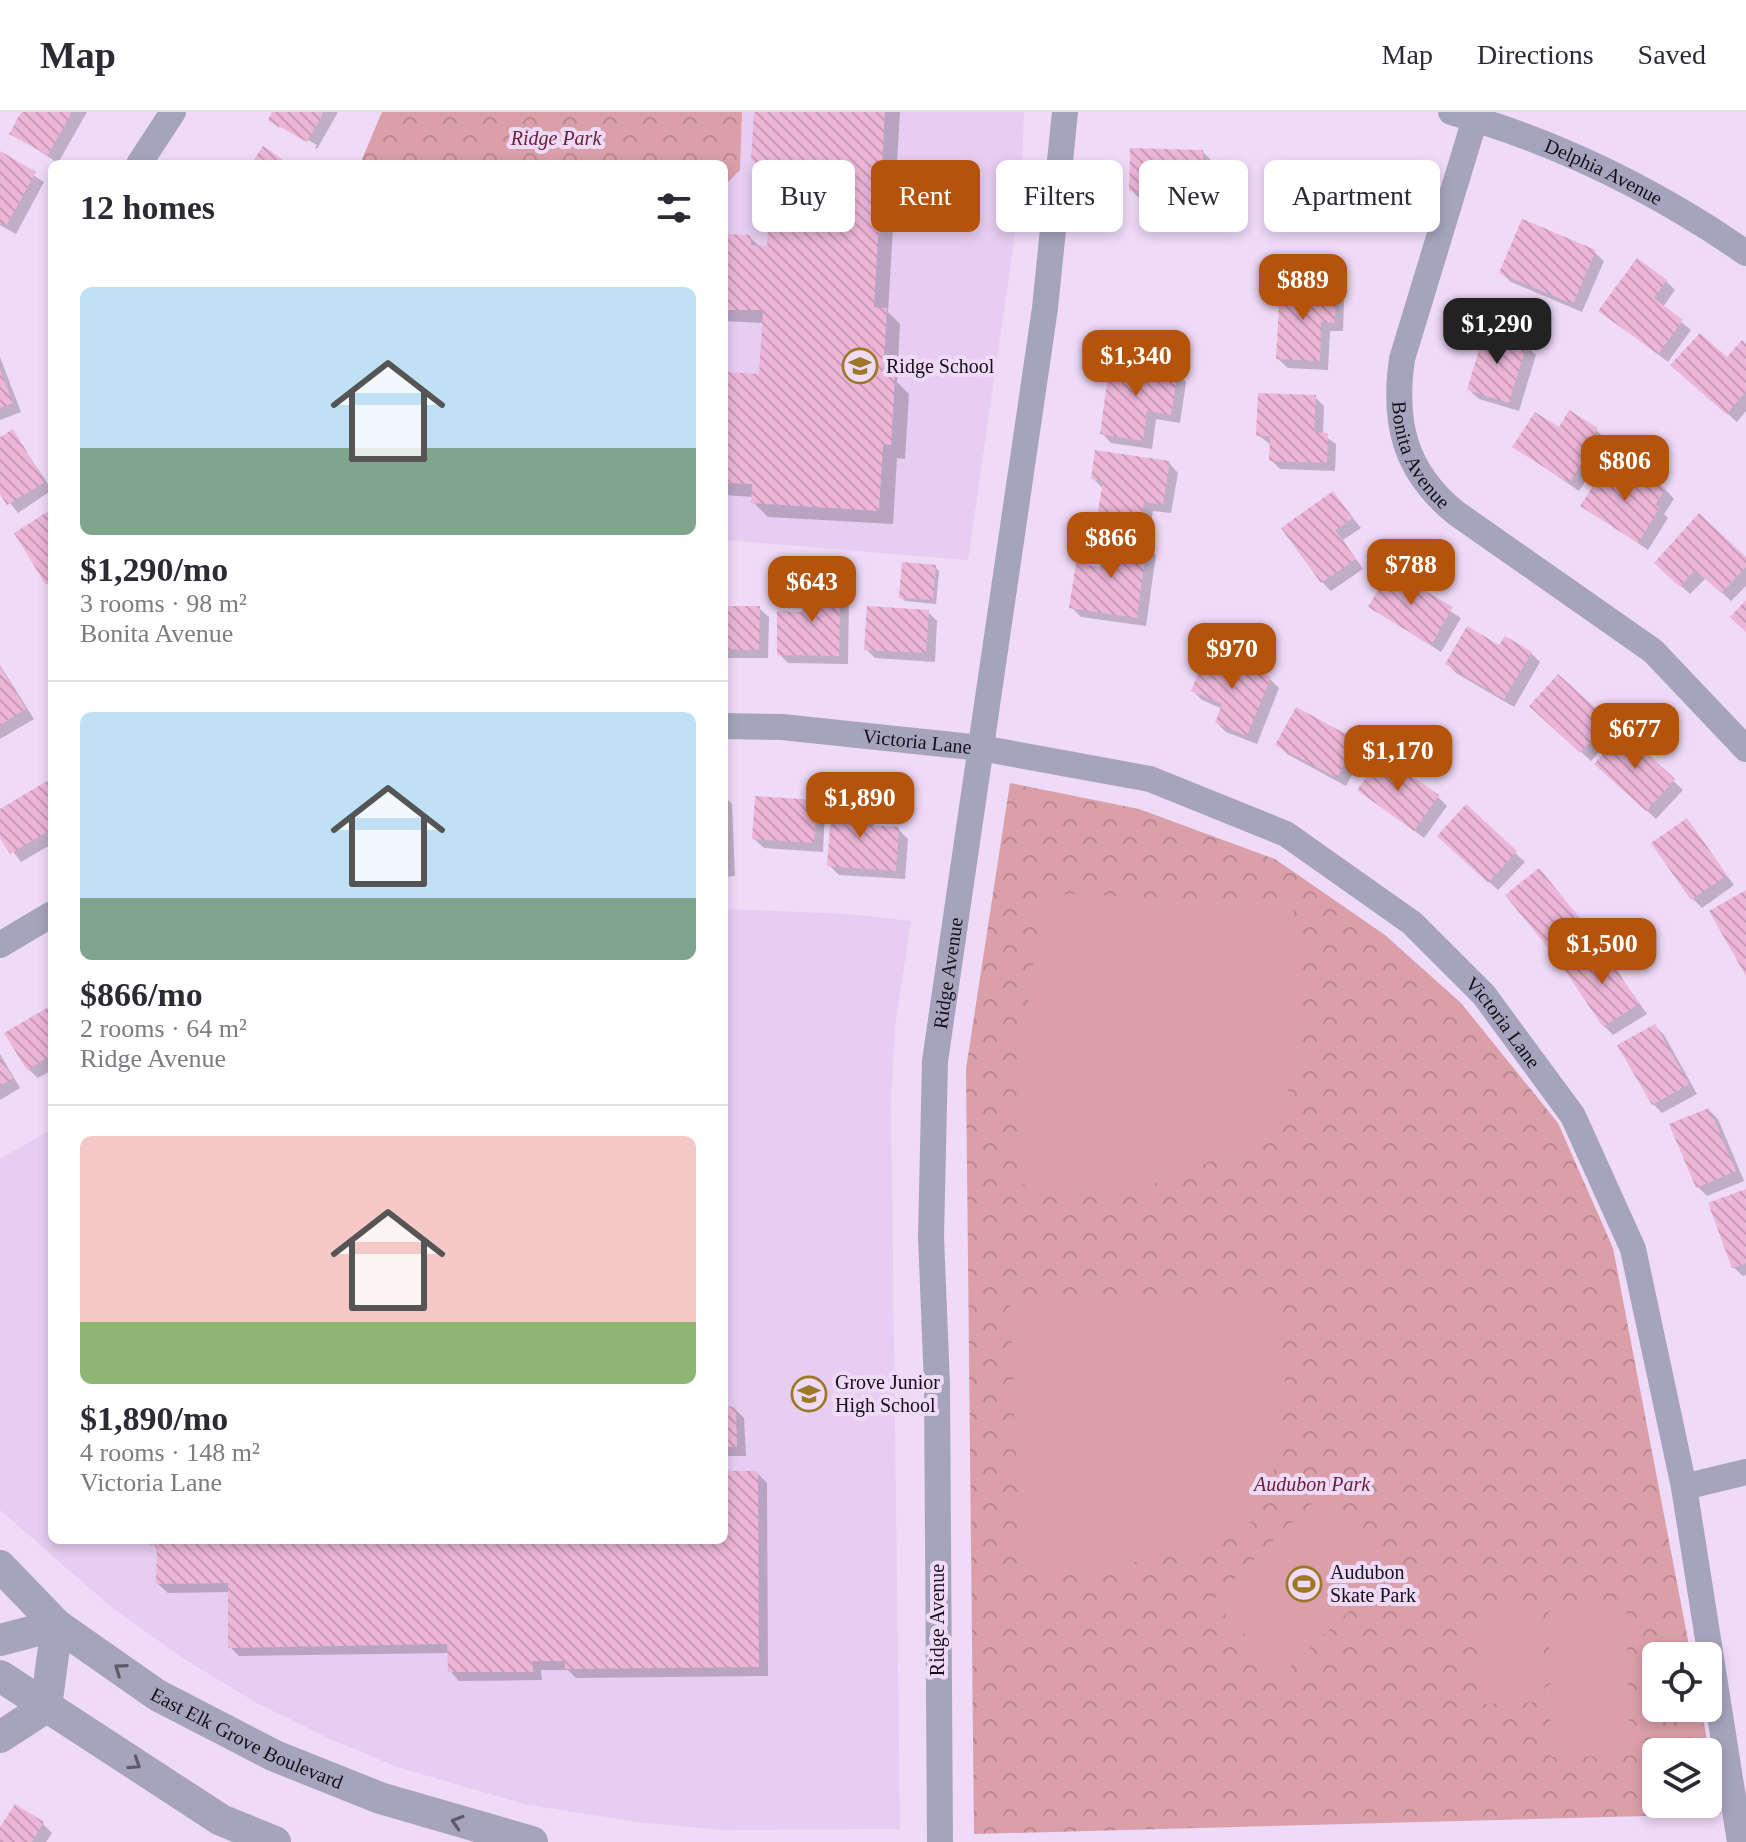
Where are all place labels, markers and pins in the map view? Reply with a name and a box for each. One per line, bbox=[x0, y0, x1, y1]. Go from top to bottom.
pin: $889 bbox=[1256, 254, 1350, 322]
pin: $1,290 bbox=[1432, 298, 1562, 366]
pin: $1,340 bbox=[1071, 330, 1201, 398]
school or university icon: Ridge School bbox=[841, 347, 879, 385]
place label: Ridge School bbox=[886, 355, 995, 378]
pin: $806 bbox=[1578, 435, 1672, 503]
pin: $866 bbox=[1064, 512, 1158, 580]
pin: $788 bbox=[1364, 539, 1458, 607]
pin: $643 bbox=[765, 556, 859, 624]
pin: $970 bbox=[1185, 623, 1279, 691]
pin: $677 bbox=[1588, 703, 1682, 771]
pin: $1,170 bbox=[1333, 725, 1463, 793]
pin: $1,890 bbox=[795, 772, 925, 840]
pin: $1,500 bbox=[1537, 918, 1667, 986]
place label: Grove Junior High School bbox=[835, 1371, 940, 1417]
school or university icon: Grove Junior High School bbox=[790, 1375, 828, 1413]
place label: Audubon Skate Park bbox=[1330, 1561, 1416, 1606]
sports icon: Audubon Skate Park bbox=[1285, 1565, 1323, 1603]

